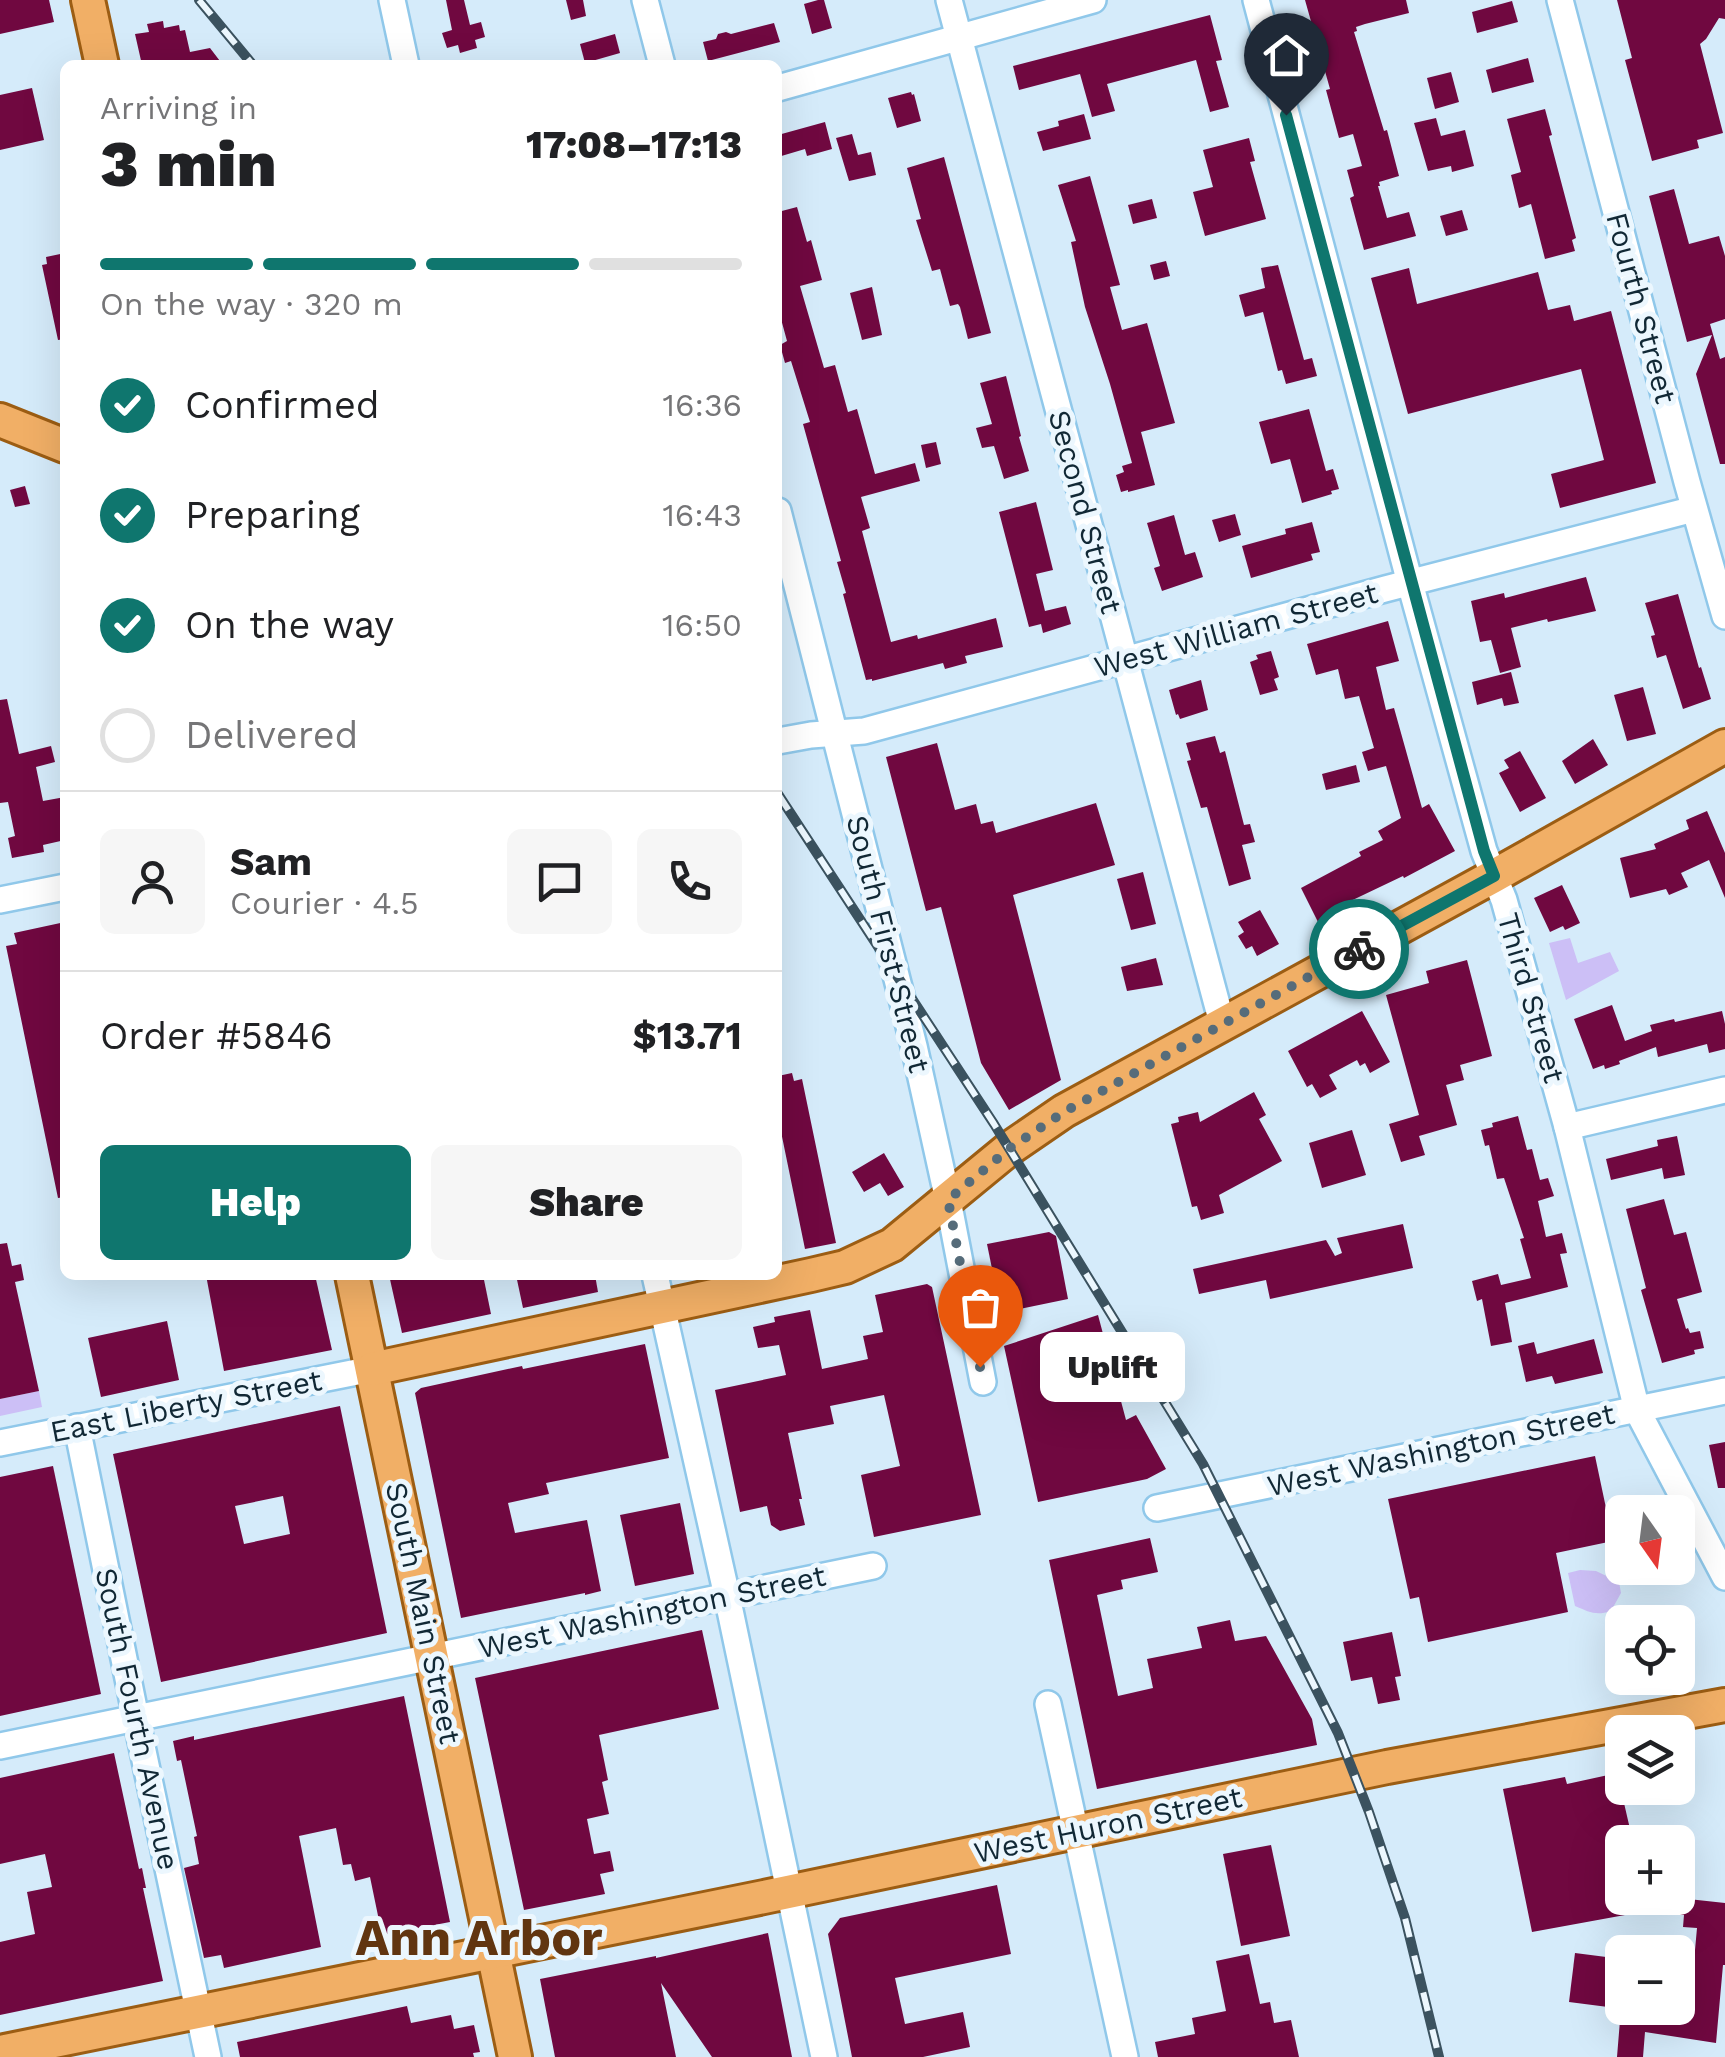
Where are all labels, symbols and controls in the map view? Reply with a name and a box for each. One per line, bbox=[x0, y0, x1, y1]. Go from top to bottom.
pin bbox=[1244, 13, 1329, 116]
icon: home bbox=[1259, 28, 1314, 83]
text: Arriving in bbox=[100, 89, 257, 127]
text: 17:08–17:13 bbox=[526, 123, 742, 167]
text: 3 min bbox=[100, 126, 277, 202]
street label: Fourth Street bbox=[1599, 209, 1684, 408]
text: On the way · 320 m bbox=[100, 285, 403, 323]
icon: check bbox=[100, 378, 155, 433]
text: Confirmed bbox=[185, 383, 380, 427]
text: 16:36 bbox=[662, 386, 742, 424]
street label: Second Street bbox=[1042, 406, 1130, 618]
icon: check bbox=[100, 488, 155, 543]
text: Preparing bbox=[185, 493, 360, 537]
text: 16:43 bbox=[662, 496, 742, 534]
street label: West William Street bbox=[1090, 575, 1382, 684]
icon: check bbox=[100, 598, 155, 653]
text: On the way bbox=[185, 603, 394, 647]
text: 16:50 bbox=[662, 606, 742, 644]
text: Delivered bbox=[185, 713, 358, 757]
street label: South First Street bbox=[840, 812, 937, 1077]
button: person bbox=[100, 829, 205, 934]
button: chat bbox=[507, 829, 612, 934]
button: phone bbox=[637, 829, 742, 934]
text: Sam bbox=[230, 840, 312, 884]
text: Courier · 4.5 bbox=[230, 884, 419, 922]
courier bbox=[1309, 899, 1409, 999]
street label: Third Street bbox=[1491, 909, 1573, 1087]
icon: bike bbox=[1332, 922, 1387, 977]
text: Order #5846 bbox=[100, 1014, 333, 1058]
text: $13.71 bbox=[633, 1014, 742, 1058]
button: Help bbox=[100, 1145, 411, 1260]
button: Share bbox=[431, 1145, 742, 1260]
pin bbox=[938, 1265, 1023, 1368]
icon: bag bbox=[953, 1280, 1008, 1335]
callout: Uplift bbox=[1040, 1332, 1185, 1402]
text: Uplift bbox=[1068, 1348, 1157, 1386]
street label: East Liberty Street bbox=[47, 1362, 325, 1449]
street label: West Washington Street bbox=[1264, 1395, 1618, 1503]
street label: South Main Street bbox=[379, 1479, 468, 1747]
north arrow bbox=[1605, 1495, 1695, 1585]
map controls bbox=[1605, 1495, 1695, 2025]
street label: West Washington Street bbox=[475, 1557, 829, 1665]
street label: South Fourth Avenue bbox=[88, 1565, 187, 1873]
button: locate bbox=[1605, 1605, 1695, 1695]
button: layers bbox=[1605, 1715, 1695, 1805]
street label: West Huron Street bbox=[971, 1779, 1245, 1870]
button: + bbox=[1605, 1825, 1695, 1915]
district label: Ann Arbor bbox=[355, 1908, 603, 1967]
button: − bbox=[1605, 1935, 1695, 2025]

